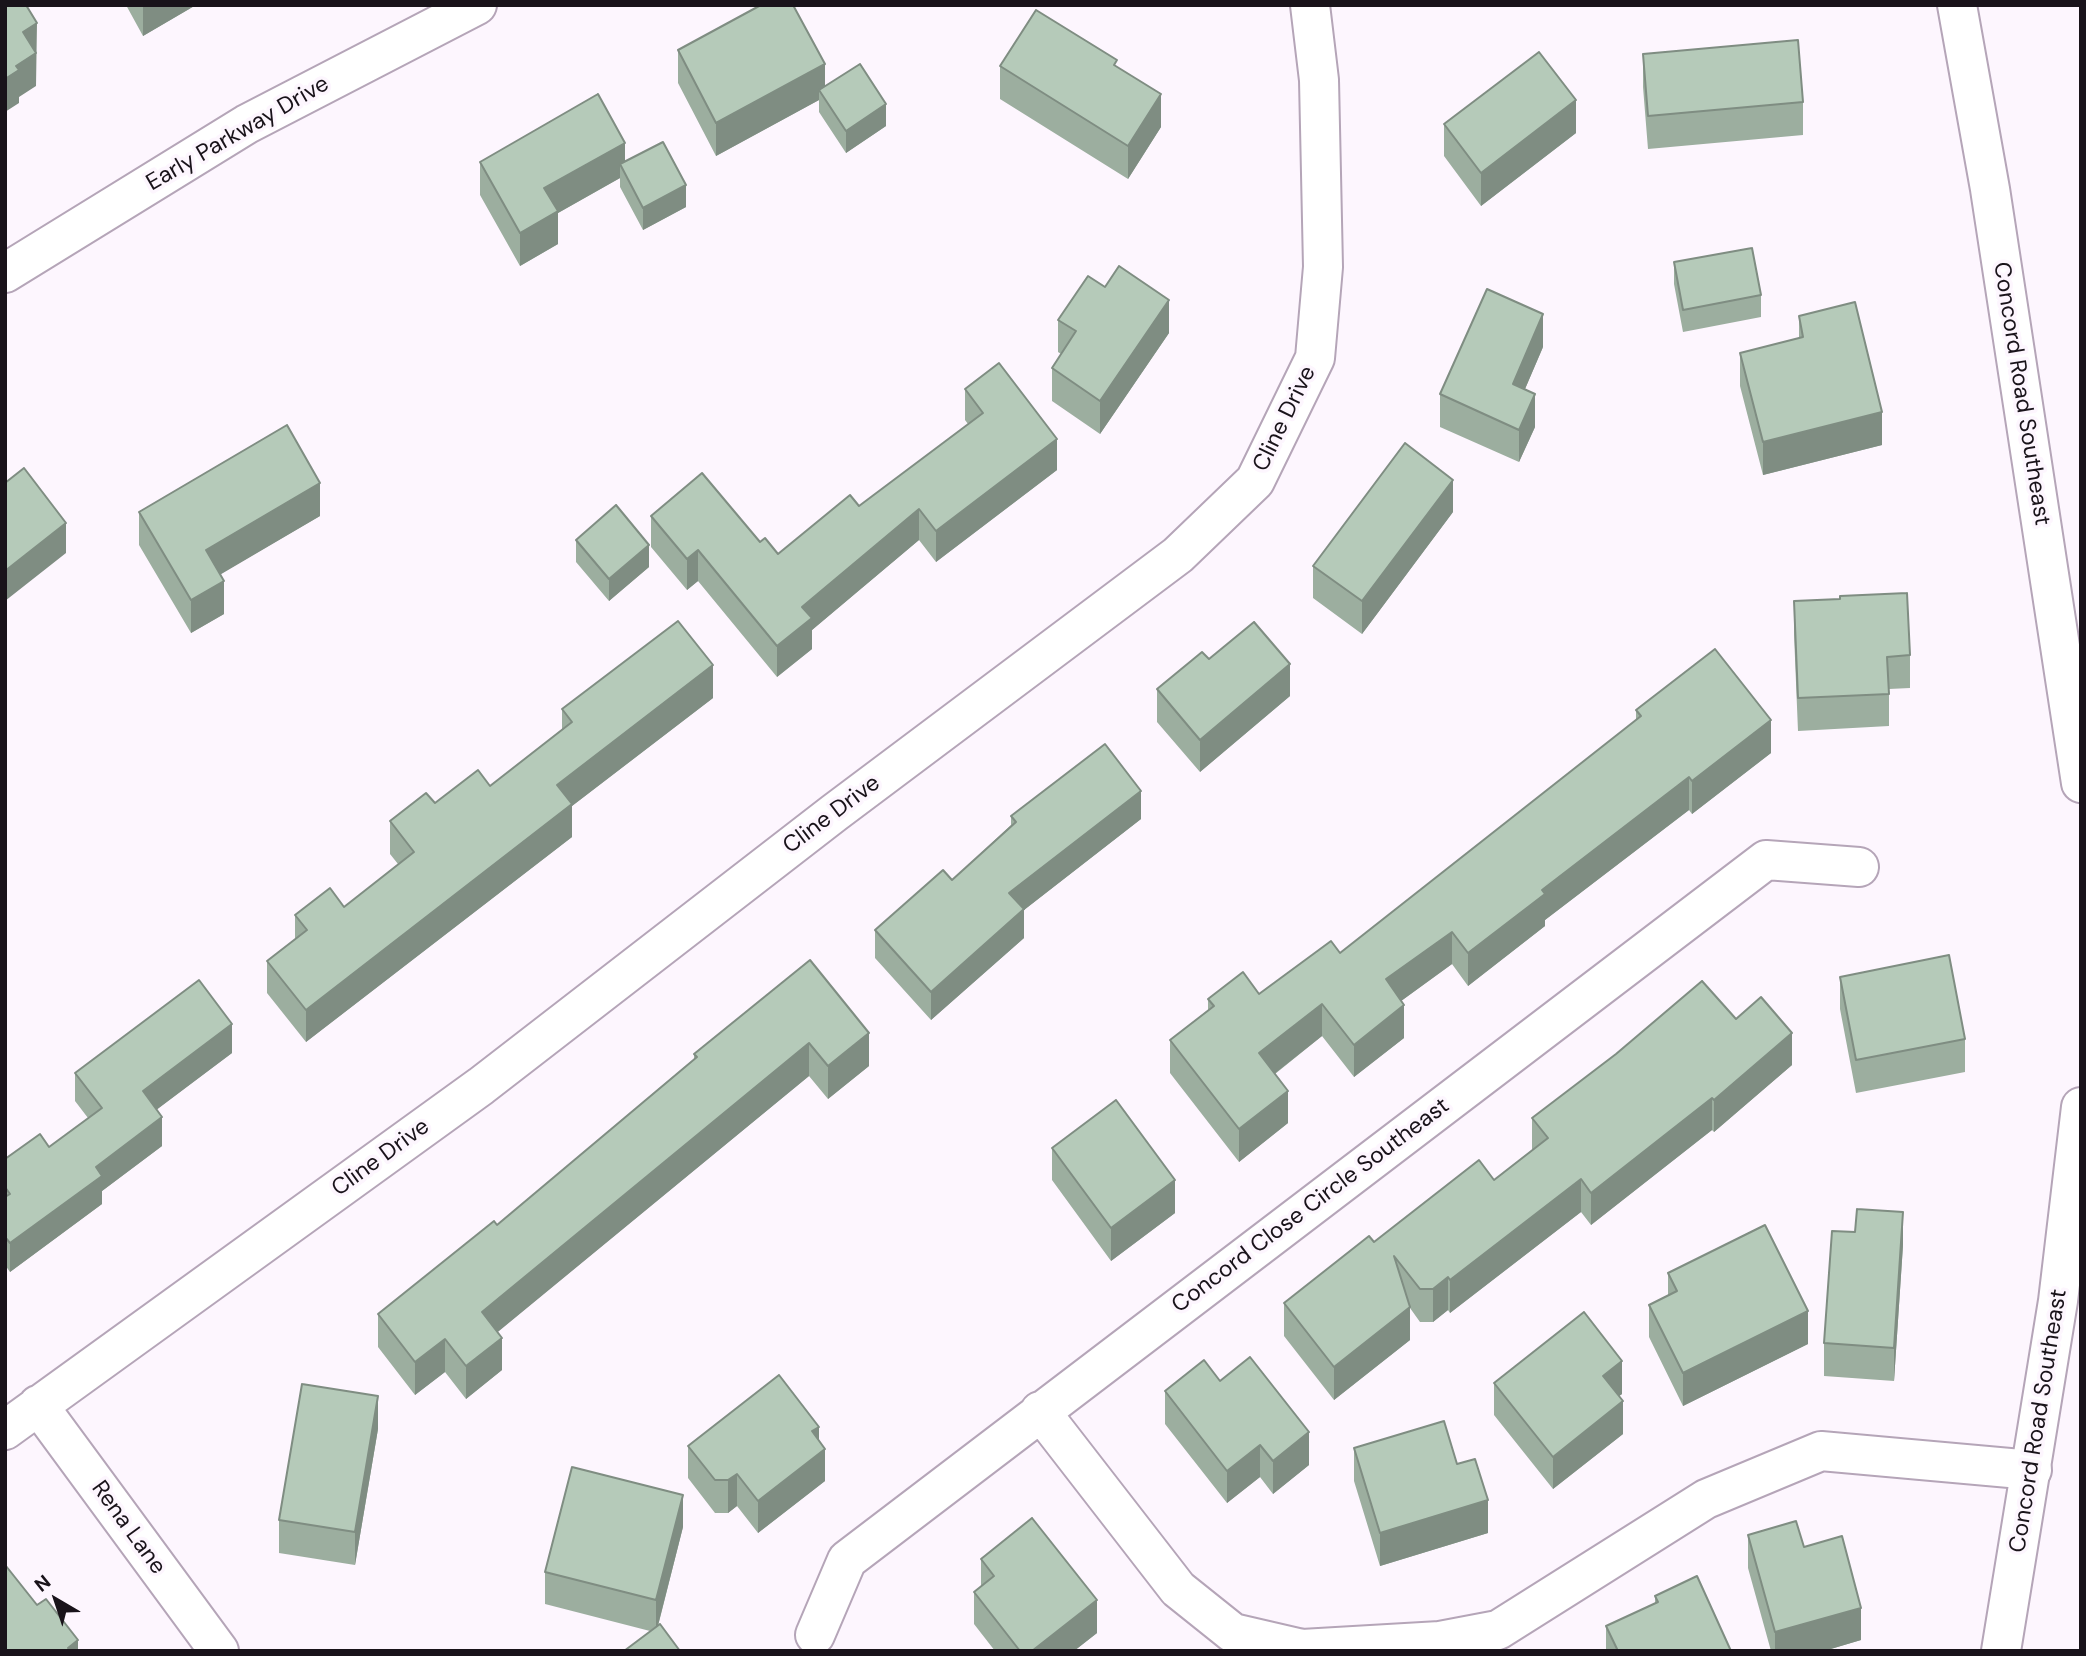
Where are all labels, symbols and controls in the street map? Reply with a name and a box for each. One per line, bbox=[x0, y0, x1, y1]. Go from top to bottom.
street label: Early Parkway Drive bbox=[142, 71, 334, 197]
street label: Concord Road Southeast bbox=[1987, 260, 2055, 528]
street label: Cline Drive bbox=[1248, 362, 1322, 476]
street label: Cline Drive bbox=[778, 770, 886, 860]
street label: Concord Close Circle Southeast bbox=[1167, 1093, 1455, 1319]
street label: Cline Drive bbox=[327, 1113, 435, 1203]
street label: Concord Road Southeast bbox=[2005, 1287, 2073, 1555]
street label: Rena Lane bbox=[85, 1476, 171, 1580]
north arrow bbox=[21, 1565, 91, 1635]
text: N bbox=[29, 1569, 56, 1597]

